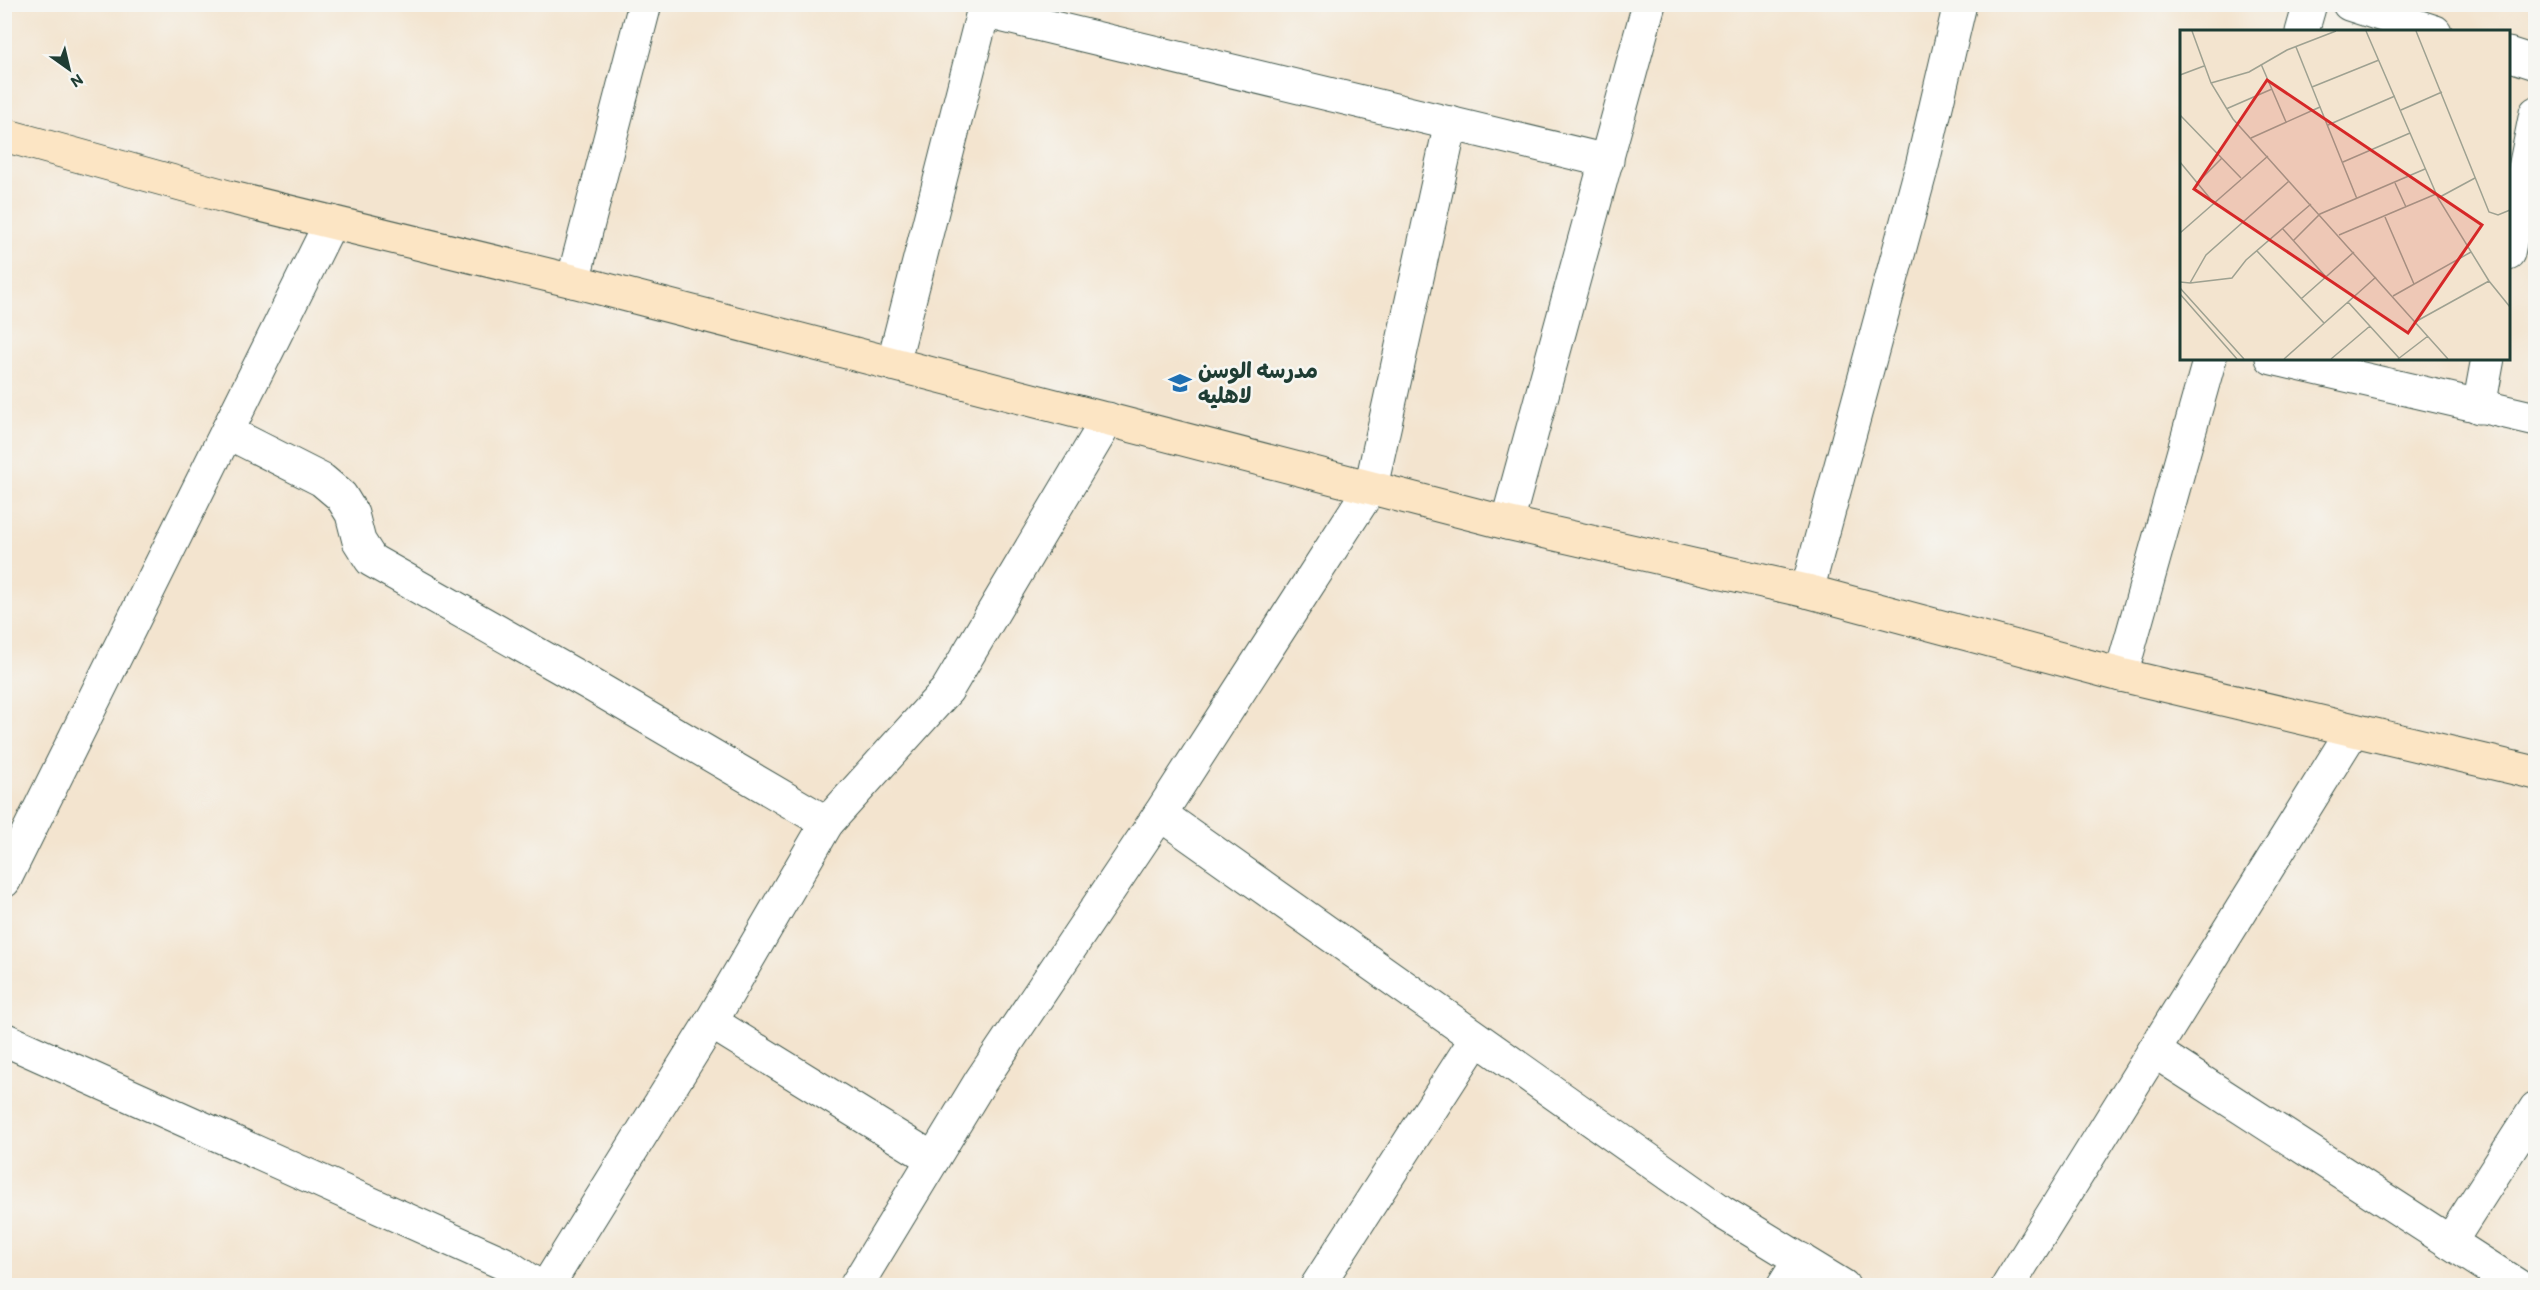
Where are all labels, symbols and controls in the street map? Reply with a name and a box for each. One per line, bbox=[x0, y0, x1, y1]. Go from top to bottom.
inset map bbox=[2180, 30, 2510, 360]
north arrow bbox=[39, 39, 99, 99]
text: N bbox=[67, 70, 87, 92]
place label: مدرسه الوسن لاهليه bbox=[1198, 357, 1318, 409]
school or university icon: مدرسه الوسن لاهليه bbox=[1167, 370, 1193, 396]

